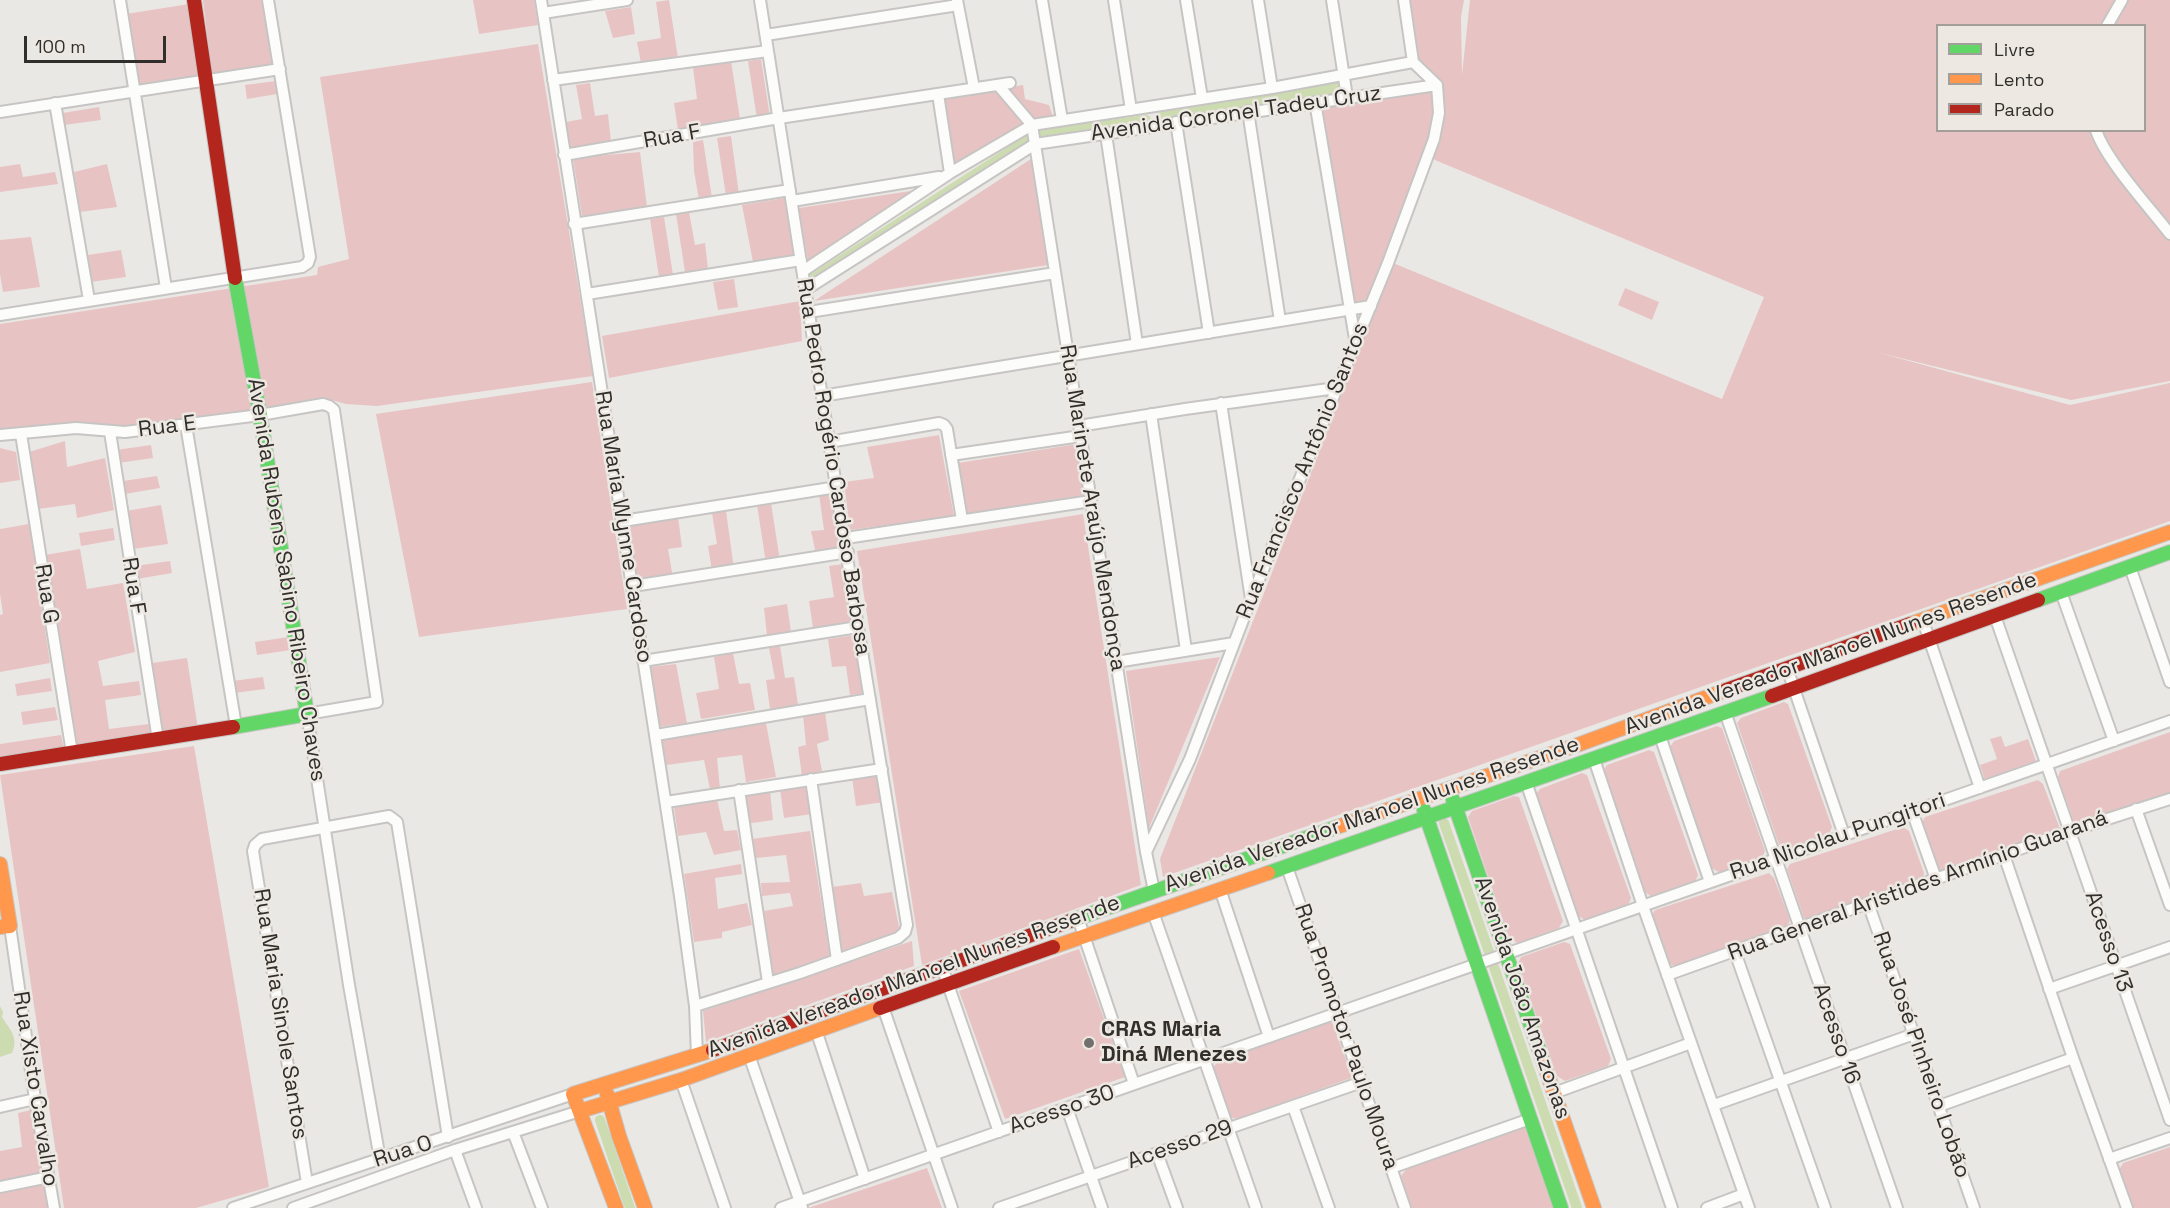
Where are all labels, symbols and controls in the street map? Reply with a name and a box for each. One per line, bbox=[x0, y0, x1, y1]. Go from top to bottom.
scale bar bbox=[27, 24, 170, 62]
legend bbox=[1936, 24, 2146, 132]
text: 100 m bbox=[35, 35, 86, 58]
text: Livre bbox=[1994, 38, 2035, 61]
text: Lento bbox=[1994, 68, 2044, 91]
street label: Avenida Coronel Tadeu Cruz bbox=[1089, 81, 1383, 147]
text: Parado bbox=[1994, 98, 2054, 121]
street label: Rua F bbox=[641, 119, 703, 155]
street label: Rua Pedro Rogério Cardoso Barbosa bbox=[790, 277, 876, 657]
street label: Rua Francisco Antônio Santos bbox=[1231, 319, 1375, 623]
street label: Rua Marinete Araújo Mendonça bbox=[1053, 343, 1131, 673]
street label: Avenida Rubens Sabino Ribeiro Chaves bbox=[241, 377, 331, 783]
street label: Rua Maria Wynne Cardoso bbox=[588, 389, 658, 665]
street label: Rua E bbox=[137, 410, 197, 444]
street label: Rua F bbox=[115, 556, 151, 616]
street label: Rua G bbox=[28, 562, 64, 626]
street label: Avenida Vereador Manoel Nunes Resende bbox=[1621, 567, 2041, 741]
street label: Avenida Vereador Manoel Nunes Resende bbox=[1161, 731, 1583, 899]
street label: Rua Nicolau Pungitori bbox=[1727, 788, 1949, 886]
street label: Rua General Aristides Armínio Guaraná bbox=[1725, 805, 2111, 967]
street label: Avenida João Amazonas bbox=[1468, 873, 1576, 1123]
street label: Rua Maria Sinole Santos bbox=[247, 887, 313, 1141]
street label: Acesso 13 bbox=[2078, 888, 2138, 996]
street label: Avenida Vereador Manoel Nunes Resende bbox=[704, 890, 1124, 1064]
street label: Rua Promotor Paulo Moura bbox=[1288, 900, 1404, 1174]
street label: Rua José Pinheiro Lobão bbox=[1866, 928, 1976, 1182]
street label: Acesso 16 bbox=[1806, 980, 1866, 1088]
street label: Rua Xisto Carvalho bbox=[7, 990, 63, 1188]
place label: CRAS Maria Diná Menezes bbox=[1101, 1017, 1247, 1068]
marker: CRAS Maria Diná Menezes bbox=[1082, 1036, 1096, 1050]
street label: Acesso 30 bbox=[1006, 1080, 1118, 1140]
street label: Acesso 29 bbox=[1124, 1115, 1236, 1175]
street label: Rua O bbox=[370, 1130, 436, 1174]

